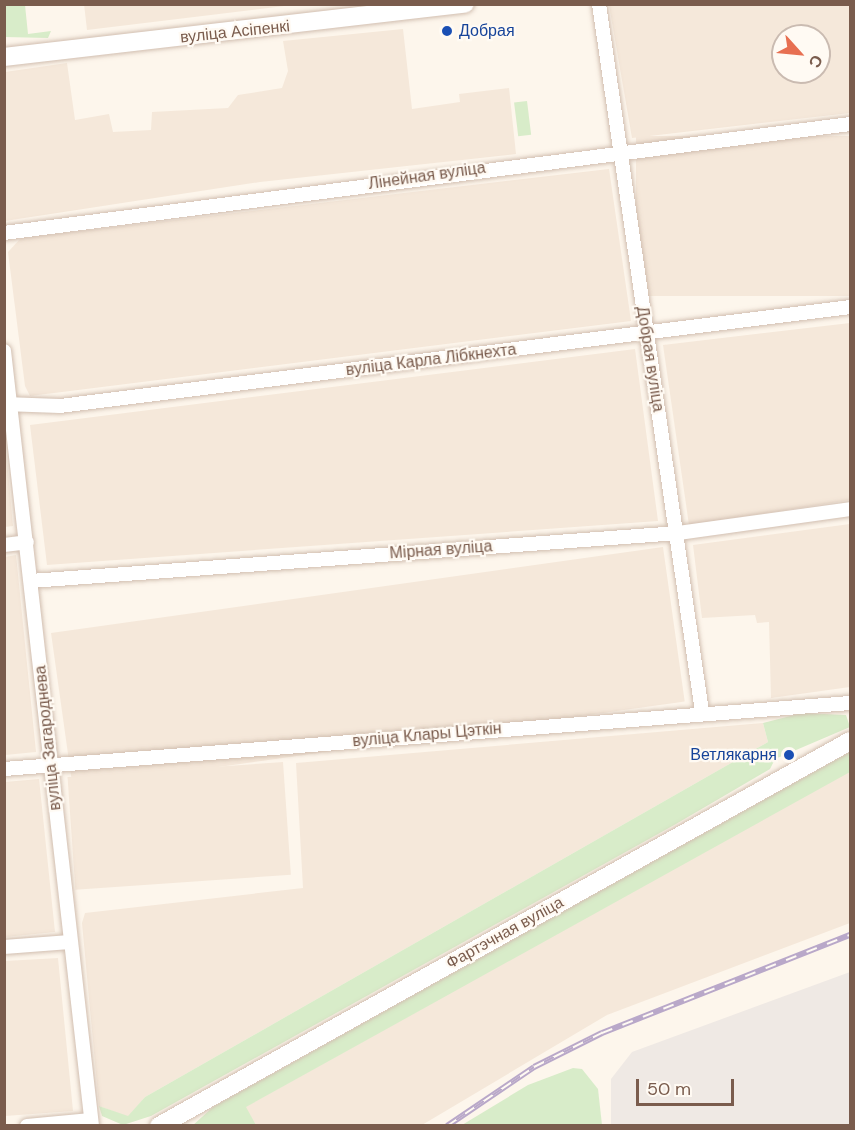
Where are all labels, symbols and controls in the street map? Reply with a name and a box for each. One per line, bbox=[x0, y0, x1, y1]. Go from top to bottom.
street label: вуліца Асіпенкі bbox=[179, 17, 291, 47]
place label: Добрая bbox=[459, 21, 515, 41]
marker: Добрая bbox=[440, 24, 454, 38]
north arrow bbox=[771, 24, 831, 84]
text: С bbox=[804, 52, 828, 71]
street label: Лінейная вуліца bbox=[367, 158, 487, 194]
street label: Добрая вуліца bbox=[632, 305, 668, 413]
street label: вуліца Карла Лібкнехта bbox=[345, 340, 517, 380]
street label: Мірная вуліца bbox=[389, 537, 493, 563]
street label: вуліца Загароднева bbox=[31, 665, 65, 811]
street label: вуліца Клары Цэткін bbox=[352, 719, 502, 751]
place label: Ветлякарня bbox=[690, 745, 777, 765]
marker: Ветлякарня bbox=[782, 748, 796, 762]
street label: Фартэчная вуліца bbox=[443, 893, 567, 973]
scale bar bbox=[639, 1067, 736, 1105]
text: 50 m bbox=[647, 1077, 691, 1101]

